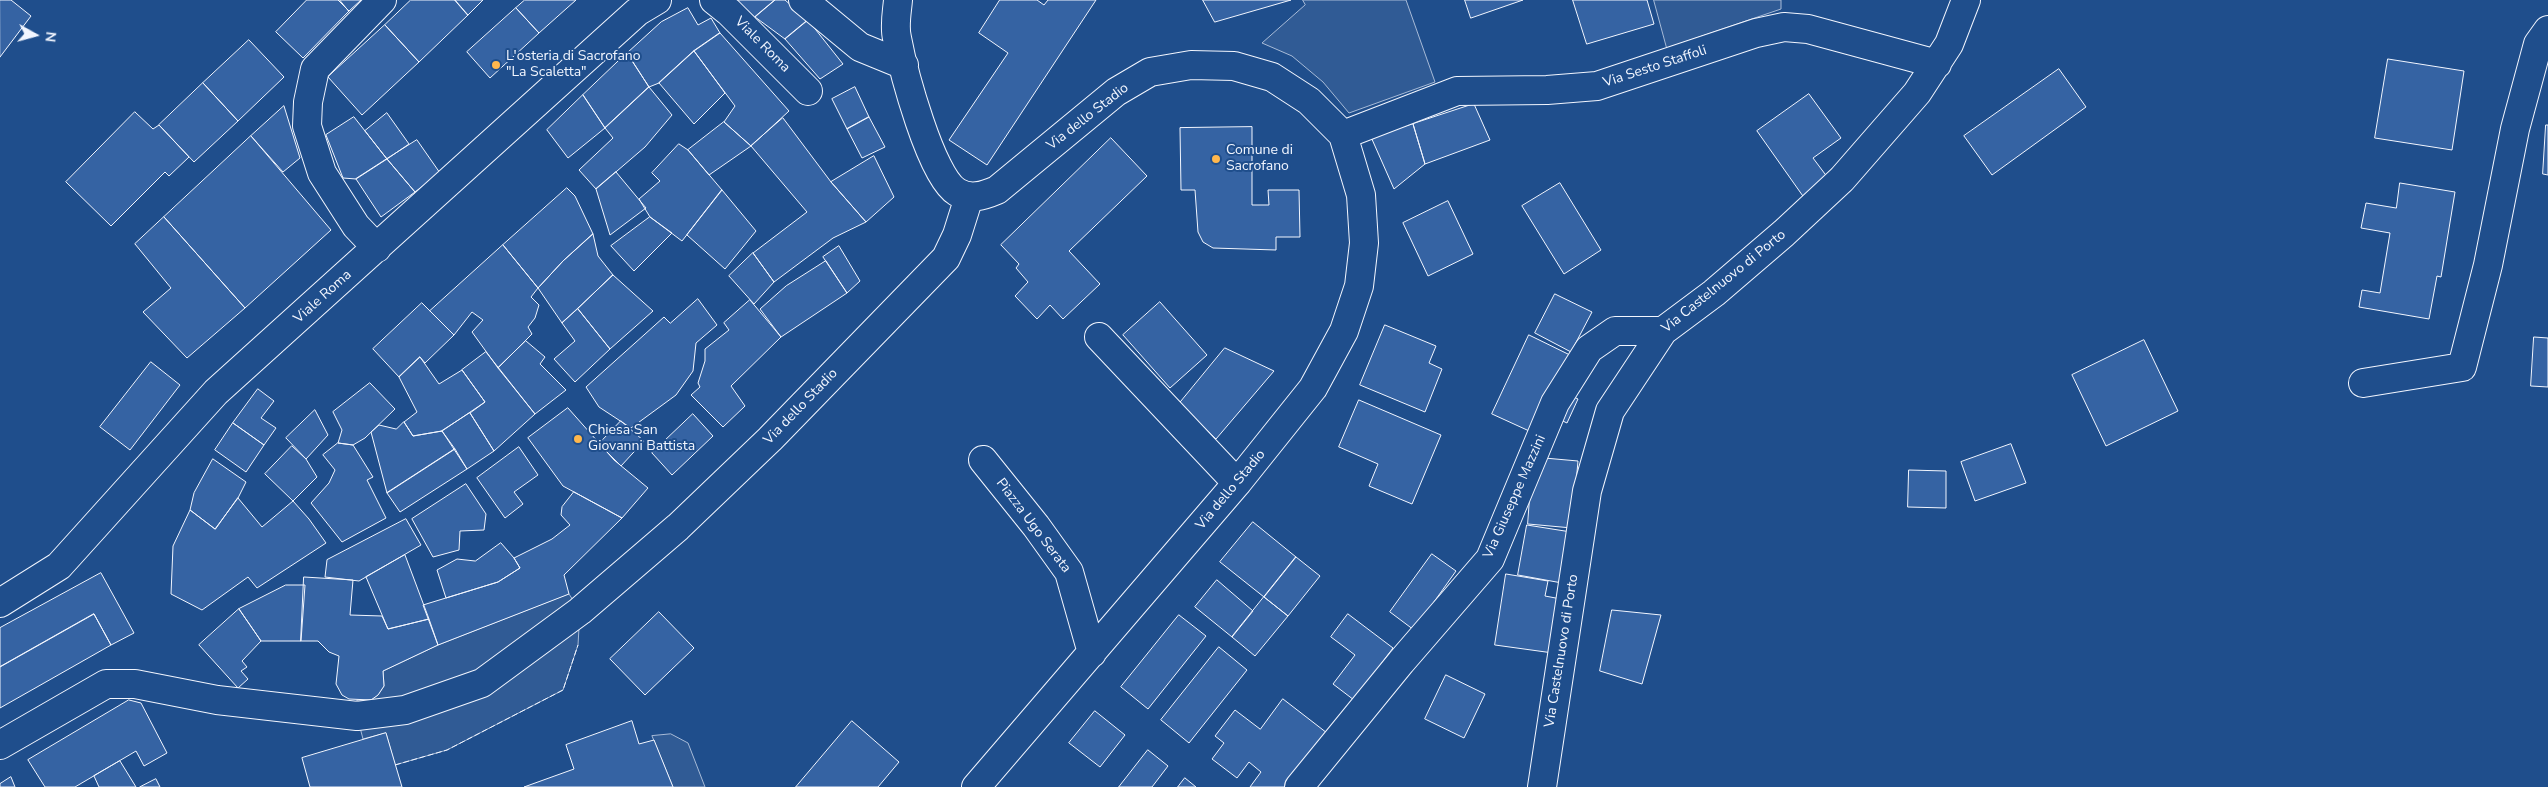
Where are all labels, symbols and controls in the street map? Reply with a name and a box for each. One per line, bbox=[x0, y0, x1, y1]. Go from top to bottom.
north arrow bbox=[10, 10, 60, 60]
street label: Viale Roma bbox=[731, 14, 793, 76]
text: N bbox=[40, 31, 60, 43]
street label: Via Sesto Staffoli bbox=[1601, 42, 1709, 92]
place label: L'osteria di Sacrofano "La Scaletta" bbox=[506, 49, 641, 82]
marker: L'osteria di Sacrofano "La Scaletta" bbox=[490, 59, 502, 71]
street label: Via dello Stadio bbox=[1044, 80, 1132, 154]
place label: Comune di Sacrofano bbox=[1226, 143, 1293, 176]
marker: Comune di Sacrofano bbox=[1210, 153, 1222, 165]
street label: Via Castelnuovo di Porto bbox=[1659, 227, 1789, 337]
street label: Viale Roma bbox=[291, 267, 355, 327]
street label: Via dello Stadio bbox=[760, 365, 842, 449]
place label: Chiesa San Giovanni Battista bbox=[588, 423, 695, 456]
marker: Chiesa San Giovanni Battista bbox=[572, 433, 584, 445]
street label: Via Giuseppe Mazzini bbox=[1480, 433, 1550, 561]
street label: Via dello Stadio bbox=[1193, 447, 1269, 533]
street label: Piazza Ugo Serata bbox=[992, 475, 1074, 577]
street label: Via Castelnuovo di Porto bbox=[1542, 573, 1582, 729]

